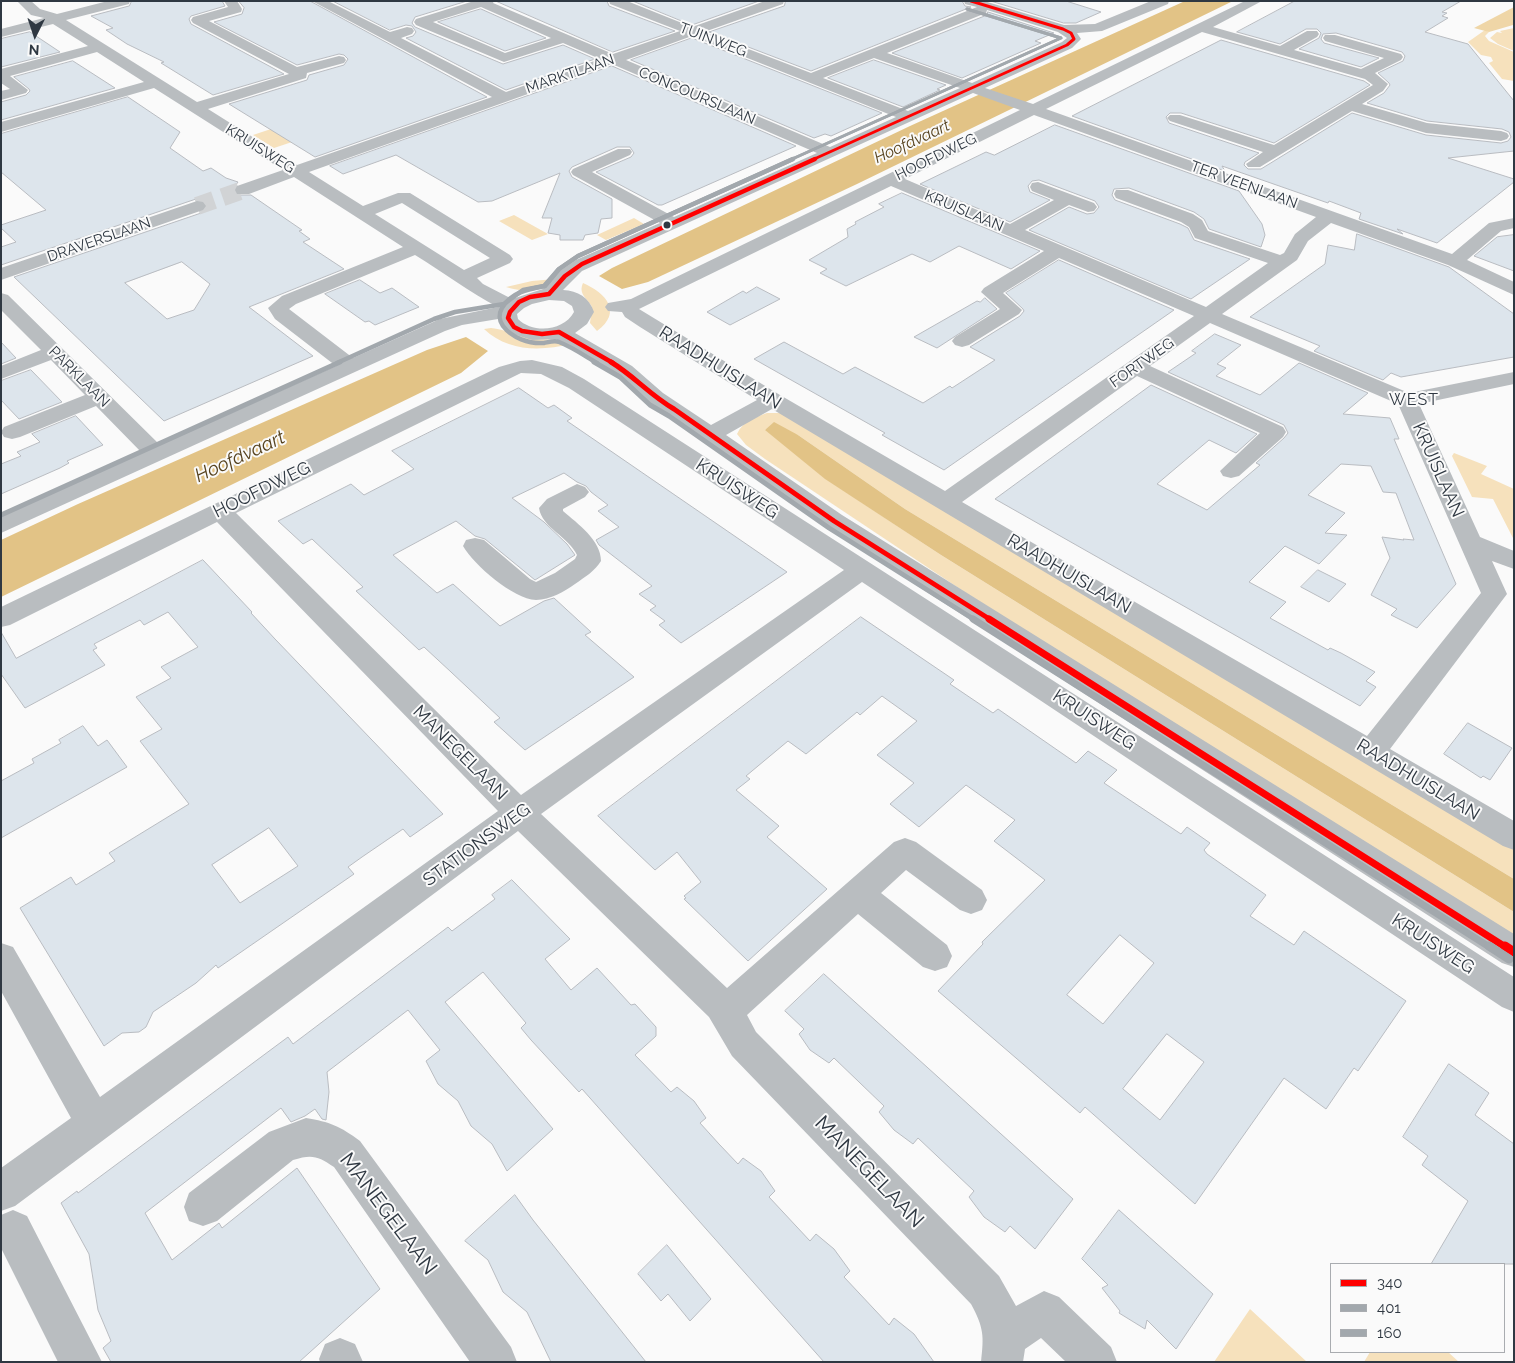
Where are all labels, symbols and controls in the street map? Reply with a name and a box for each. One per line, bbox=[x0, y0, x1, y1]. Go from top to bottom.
north arrow bbox=[10, 10, 60, 60]
street label: TUINWEG bbox=[677, 19, 749, 61]
text: N bbox=[28, 42, 40, 58]
street label: MARKTLAAN bbox=[523, 50, 617, 98]
street label: CONCOURSLAAN bbox=[636, 63, 758, 129]
water label: Hoofdvaart bbox=[871, 116, 953, 168]
street label: KRUISWEG bbox=[222, 121, 298, 177]
street label: HOOFDWEG bbox=[892, 130, 980, 184]
street label: TER VEENLAAN bbox=[1188, 157, 1300, 213]
street label: KRUISLAAN bbox=[922, 186, 1006, 236]
street label: DRAVERSLAAN bbox=[45, 214, 153, 266]
unlabelled marker bbox=[662, 220, 672, 230]
street label: RAADHUISLAAN bbox=[655, 322, 785, 414]
street label: FORTWEG bbox=[1106, 334, 1178, 392]
street label: PARKLAAN bbox=[45, 343, 113, 411]
district label: WEST bbox=[1389, 390, 1439, 410]
street label: KRUISLAAN bbox=[1408, 419, 1468, 521]
water label: Hoofdvaart bbox=[191, 426, 289, 488]
street label: KRUISWEG bbox=[692, 454, 782, 524]
street label: HOOFDWEG bbox=[210, 457, 314, 523]
street label: RAADHUISLAAN bbox=[1003, 530, 1135, 618]
street label: KRUISWEG bbox=[1049, 685, 1139, 755]
street label: MANEGELAAN bbox=[408, 701, 512, 805]
street label: RAADHUISLAAN bbox=[1352, 735, 1484, 825]
street label: STATIONSWEG bbox=[419, 799, 535, 891]
street label: KRUISWEG bbox=[1388, 909, 1478, 979]
street label: MANEGELAAN bbox=[809, 1111, 929, 1233]
street label: MANEGELAAN bbox=[334, 1148, 442, 1280]
legend bbox=[1330, 1263, 1505, 1353]
text: 340 bbox=[1377, 1274, 1402, 1292]
text: 401 bbox=[1377, 1299, 1401, 1317]
text: 160 bbox=[1377, 1324, 1402, 1342]

